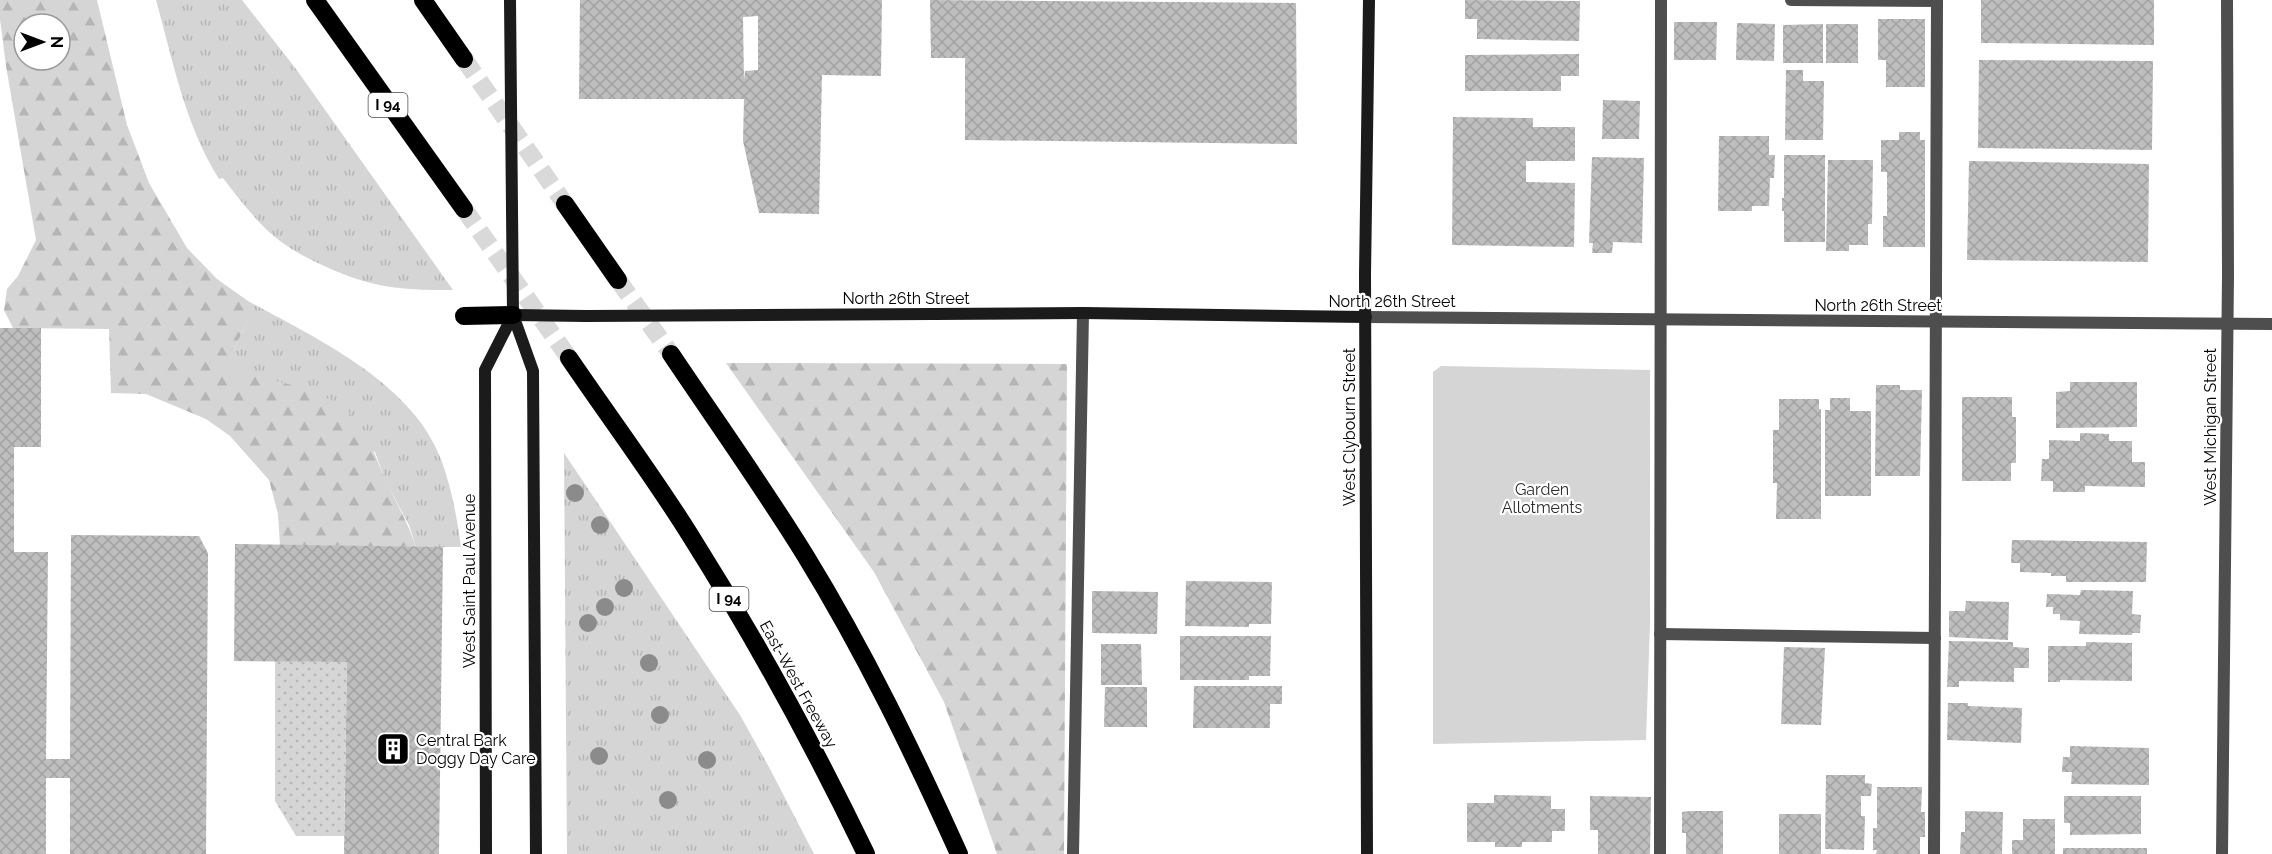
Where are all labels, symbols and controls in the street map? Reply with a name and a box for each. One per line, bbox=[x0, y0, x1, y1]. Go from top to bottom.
north arrow bbox=[12, 12, 72, 72]
text: N bbox=[47, 36, 66, 48]
road number: I 94 bbox=[368, 93, 408, 117]
street label: North 26th Street bbox=[842, 289, 970, 308]
street label: North 26th Street bbox=[1328, 292, 1456, 311]
street label: North 26th Street bbox=[1814, 296, 1942, 315]
street label: West Clybourn Street bbox=[1340, 347, 1359, 506]
street label: West Michigan Street bbox=[2201, 348, 2220, 506]
park label: Garden Allotments bbox=[1502, 480, 1583, 517]
street label: West Saint Paul Avenue bbox=[460, 494, 479, 668]
road number: I 94 bbox=[710, 587, 748, 611]
street label: East-West Freeway bbox=[756, 617, 842, 751]
building icon: Central Bark Doggy Day Care bbox=[375, 731, 411, 767]
place label: Central Bark Doggy Day Care bbox=[416, 731, 536, 768]

